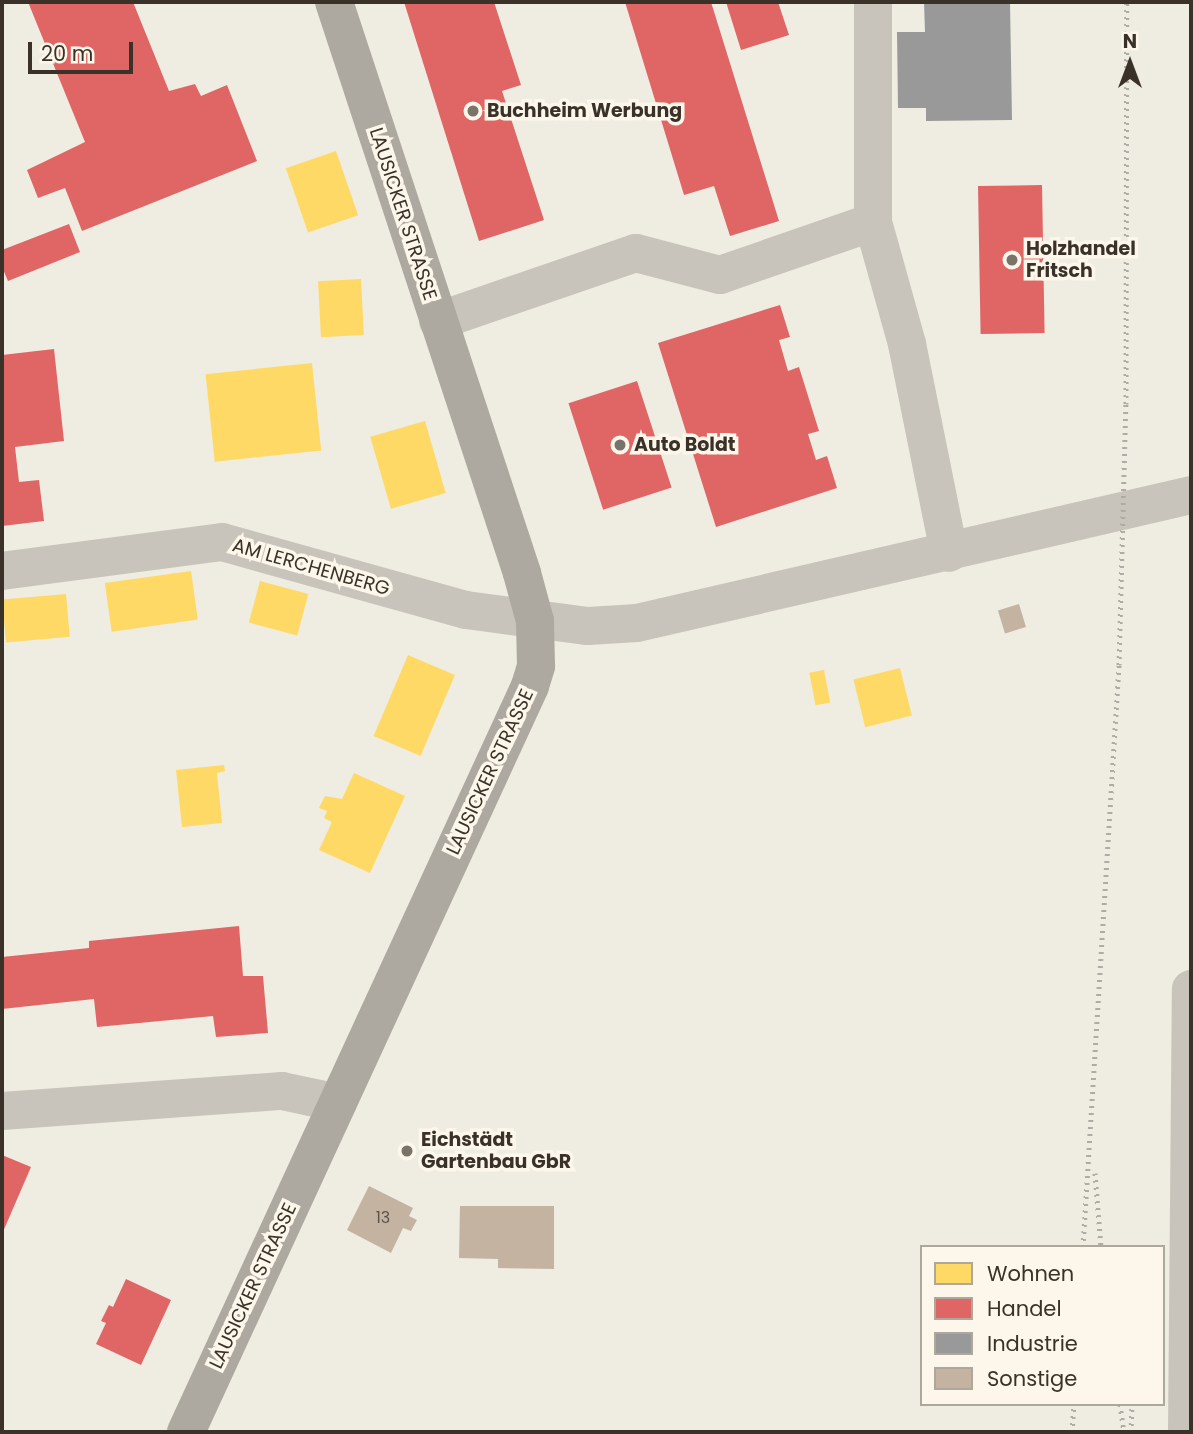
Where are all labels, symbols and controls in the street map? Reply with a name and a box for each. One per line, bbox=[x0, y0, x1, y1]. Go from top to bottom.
scale bar bbox=[32, 28, 136, 72]
north arrow bbox=[1095, 28, 1165, 98]
text: N bbox=[1123, 28, 1137, 55]
text: 20 m bbox=[41, 39, 94, 68]
place label: Buchheim Werbung bbox=[487, 100, 682, 122]
marker: Buchheim Werbung bbox=[465, 103, 481, 119]
street label: LAUSICKER STRASSE bbox=[364, 125, 442, 303]
place label: Holzhandel Fritsch bbox=[1026, 238, 1136, 282]
marker: Holzhandel Fritsch bbox=[1004, 252, 1020, 268]
place label: Auto Boldt bbox=[634, 434, 735, 456]
marker: Auto Boldt bbox=[612, 437, 628, 453]
street label: AM LERCHENBERG bbox=[230, 534, 392, 600]
street label: LAUSICKER STRASSE bbox=[442, 686, 538, 858]
place label: Eichstädt Gartenbau GbR bbox=[421, 1129, 571, 1173]
marker: Eichstädt Gartenbau GbR bbox=[399, 1143, 415, 1159]
street label: LAUSICKER STRASSE bbox=[205, 1200, 301, 1372]
house number: 13 bbox=[376, 1208, 390, 1228]
legend bbox=[920, 1245, 1165, 1406]
text: Wohnen bbox=[987, 1259, 1074, 1288]
text: Handel bbox=[987, 1294, 1062, 1323]
text: Industrie bbox=[987, 1329, 1078, 1358]
text: Sonstige bbox=[987, 1364, 1077, 1393]

